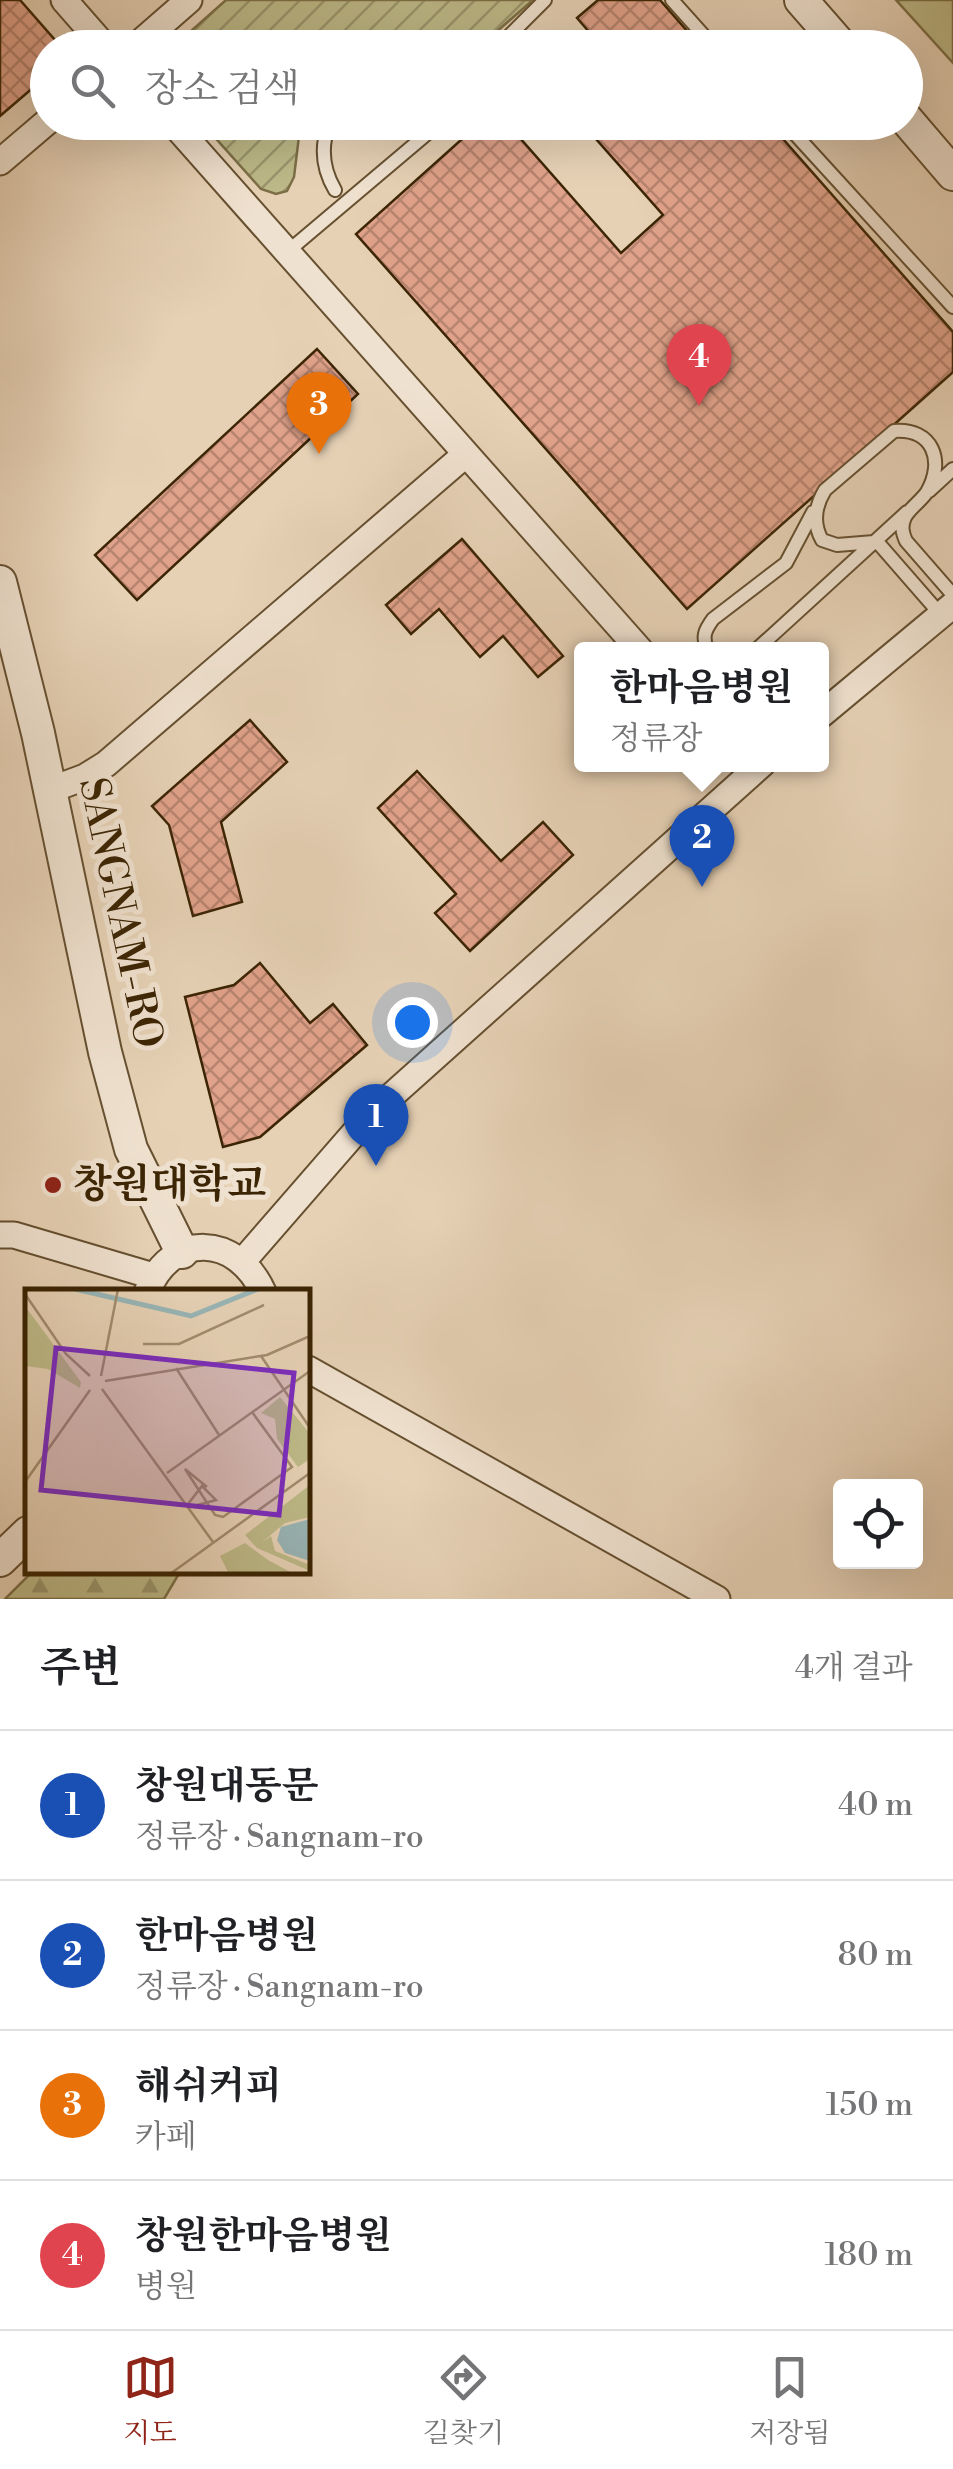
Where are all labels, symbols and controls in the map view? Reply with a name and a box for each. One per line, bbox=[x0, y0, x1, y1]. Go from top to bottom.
search box bbox=[30, 30, 923, 140]
icon: search bbox=[65, 58, 120, 113]
text: 장소 검색 bbox=[145, 66, 300, 113]
pin: 4 bbox=[666, 324, 732, 406]
pin: 3 bbox=[286, 372, 352, 454]
popup bbox=[574, 642, 829, 772]
text: 한마음병원 bbox=[610, 665, 793, 712]
text: 정류장 bbox=[610, 719, 702, 759]
street label: SANGNAM-RO bbox=[67, 773, 173, 1053]
pin: 2 bbox=[670, 804, 734, 887]
your location bbox=[387, 997, 438, 1048]
pin: 1 bbox=[344, 1084, 408, 1166]
place label: 창원대학교 bbox=[73, 1160, 267, 1210]
marker: 창원대학교 bbox=[42, 1174, 64, 1196]
inset map bbox=[25, 1289, 310, 1574]
map controls bbox=[833, 1479, 923, 1569]
button: locate bbox=[833, 1479, 923, 1569]
text: 주변 bbox=[40, 1642, 121, 1695]
text: 4개 결과 bbox=[795, 1648, 913, 1688]
text: 창원대동문 bbox=[135, 1763, 319, 1810]
text: 1 bbox=[65, 1785, 80, 1825]
text: 40 m bbox=[838, 1785, 913, 1825]
text: 정류장 · Sangnam-ro bbox=[135, 1817, 424, 1857]
text: 한마음병원 bbox=[135, 1913, 319, 1960]
text: 2 bbox=[62, 1935, 83, 1975]
text: 80 m bbox=[838, 1935, 913, 1975]
text: 정류장 · Sangnam-ro bbox=[135, 1967, 424, 2007]
text: 해쉬커피 bbox=[135, 2063, 282, 2110]
text: 3 bbox=[63, 2085, 82, 2125]
text: 150 m bbox=[826, 2085, 913, 2125]
text: 카페 bbox=[135, 2117, 197, 2157]
text: 창원한마음병원 bbox=[135, 2213, 392, 2260]
text: 4 bbox=[62, 2235, 83, 2275]
text: 180 m bbox=[824, 2235, 913, 2275]
text: 병원 bbox=[135, 2267, 197, 2307]
tab: 지도 bbox=[123, 2350, 178, 2451]
tab: 길찾기 bbox=[423, 2350, 504, 2451]
tab: 저장됨 bbox=[749, 2350, 830, 2451]

